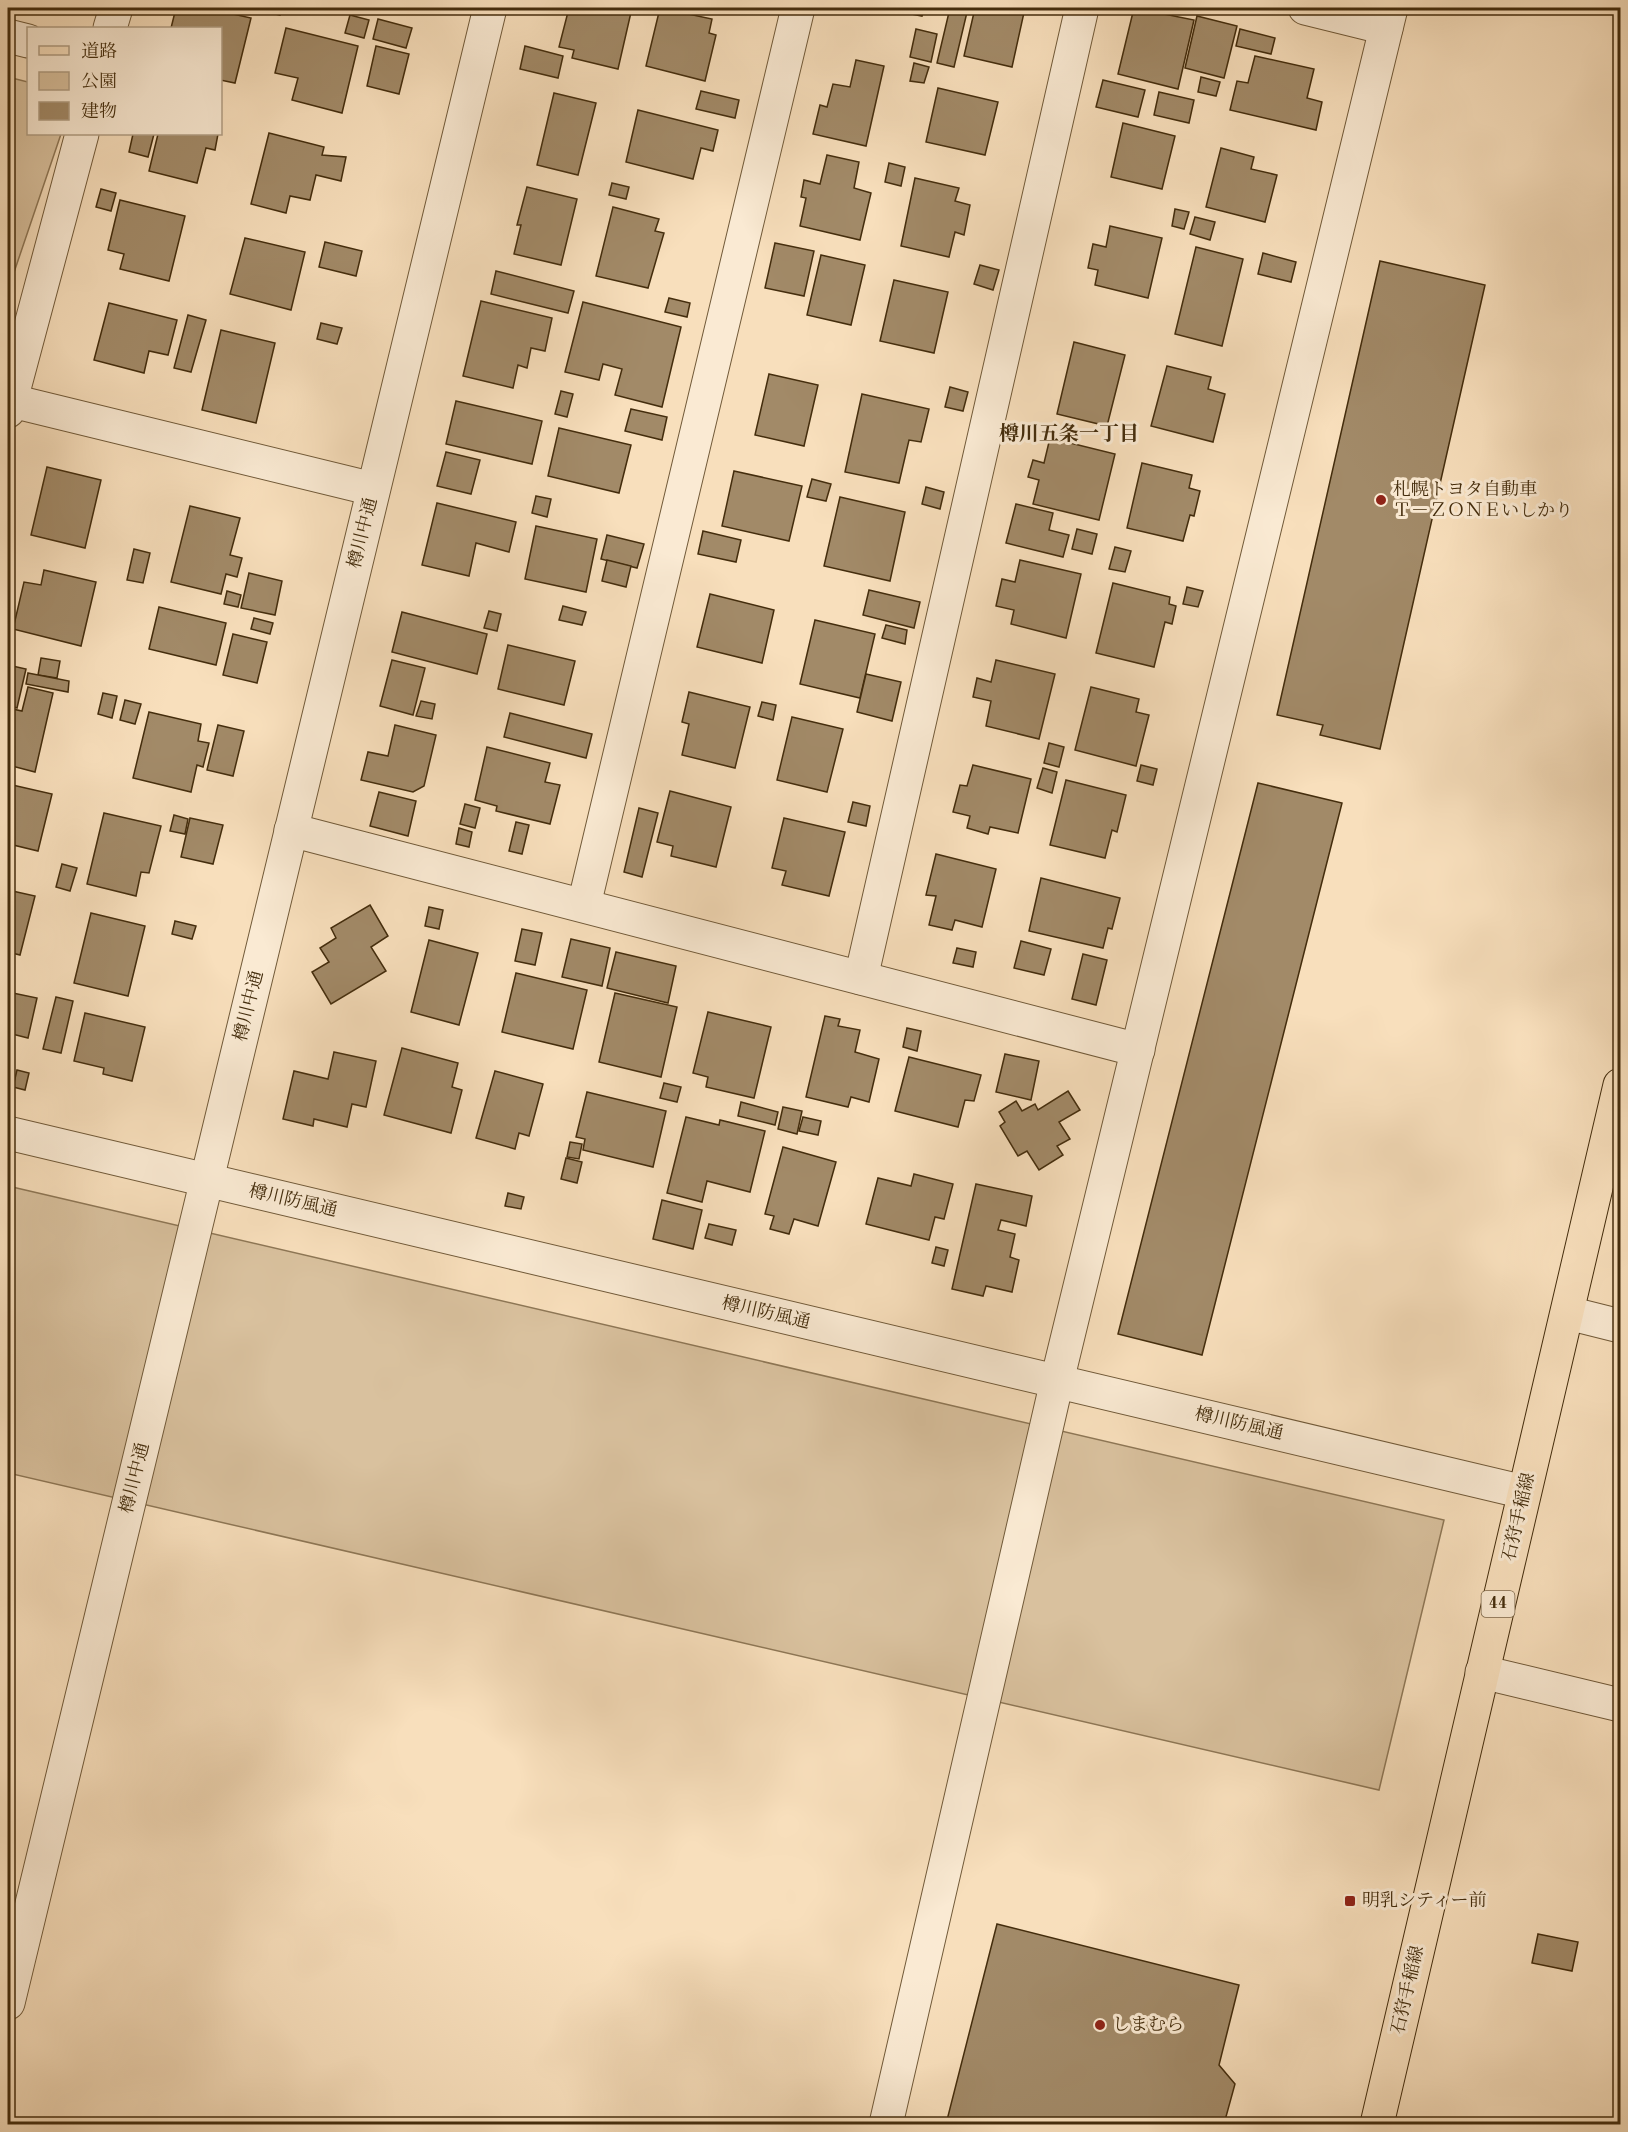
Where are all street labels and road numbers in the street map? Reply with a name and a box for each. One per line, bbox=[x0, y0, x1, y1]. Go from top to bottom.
street label: 樽川中通 bbox=[344, 495, 380, 570]
street label: 樽川中通 bbox=[230, 968, 266, 1043]
street label: 樽川防風通 bbox=[247, 1180, 339, 1220]
street label: 樽川防風通 bbox=[720, 1292, 812, 1332]
street label: 樽川防風通 bbox=[1193, 1403, 1285, 1443]
street label: 樽川中通 bbox=[116, 1440, 152, 1515]
street label: 石狩手稲線 bbox=[1498, 1471, 1538, 1563]
road number: 44 bbox=[1482, 1591, 1514, 1617]
street label: 石狩手稲線 bbox=[1387, 1944, 1427, 2036]

